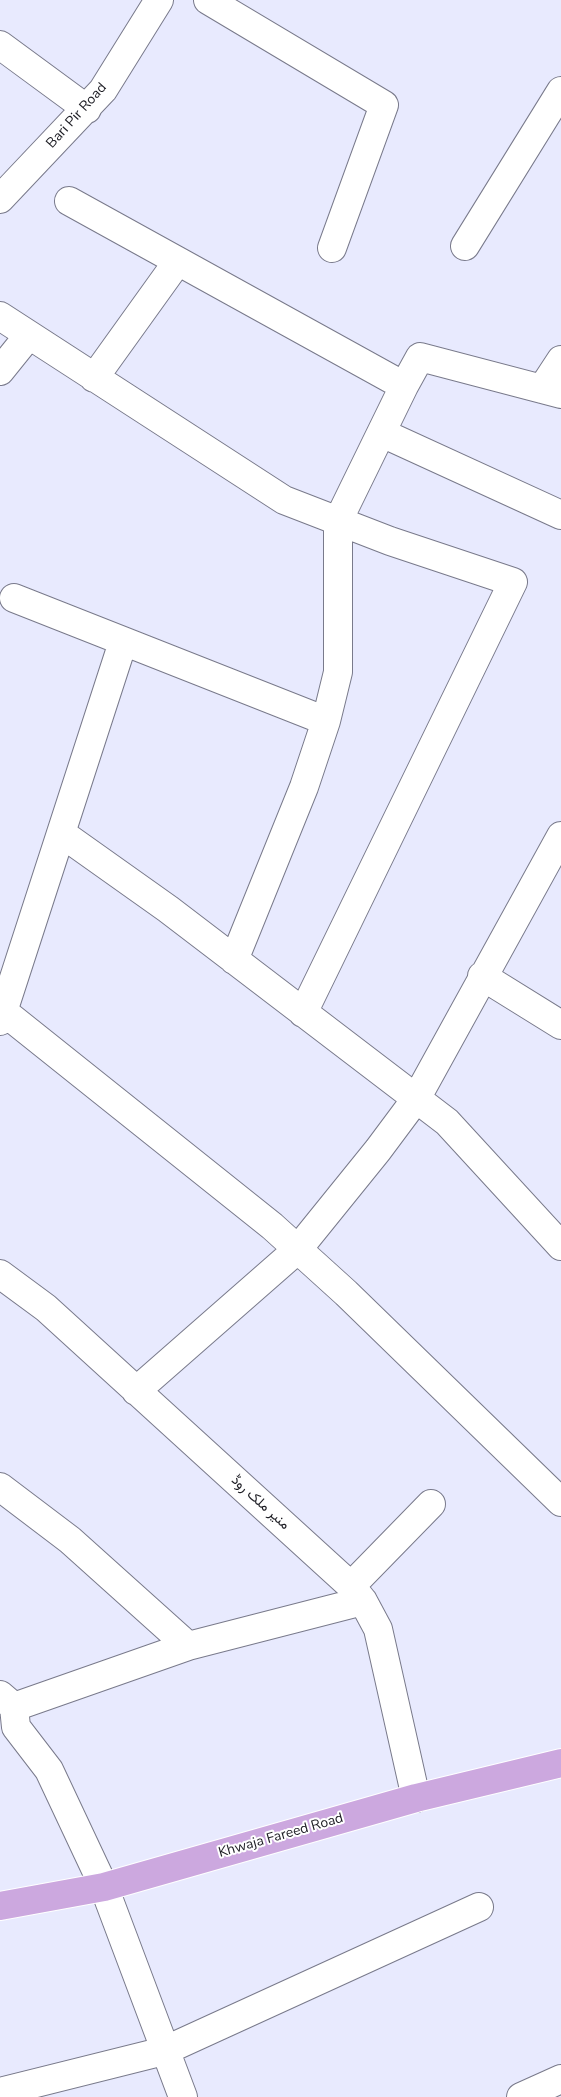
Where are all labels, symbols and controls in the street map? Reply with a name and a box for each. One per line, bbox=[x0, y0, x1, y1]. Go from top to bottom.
street label: Bari Pir Road bbox=[43, 80, 111, 152]
street label: منیر ملک روڈ bbox=[227, 1472, 293, 1534]
street label: Khwaja Fareed Road bbox=[217, 1810, 345, 1862]

